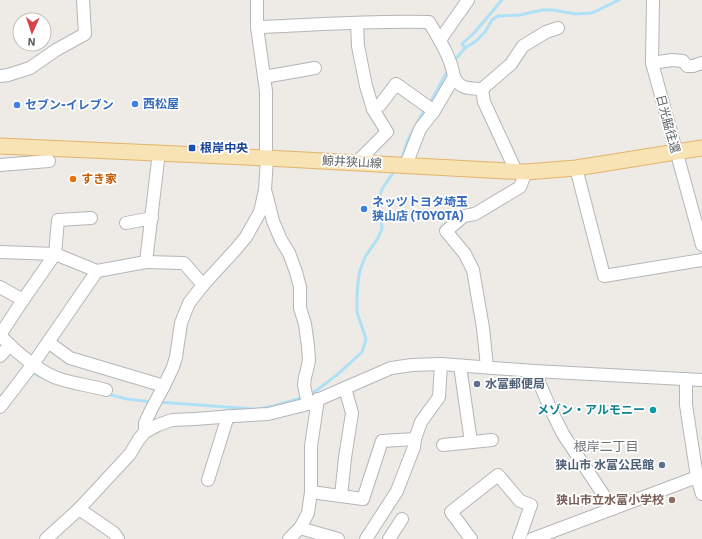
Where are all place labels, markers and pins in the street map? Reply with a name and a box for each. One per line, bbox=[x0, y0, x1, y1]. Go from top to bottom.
place label: 西松屋 bbox=[143, 96, 179, 111]
place label: セブン-イレブン bbox=[25, 97, 114, 112]
marker: 西松屋 bbox=[130, 99, 140, 109]
marker: セブン-イレブン bbox=[12, 100, 22, 110]
place label: 根岸中央 bbox=[200, 140, 248, 155]
marker: 根岸中央 bbox=[187, 143, 197, 153]
place label: すき家 bbox=[81, 171, 117, 186]
marker: すき家 bbox=[68, 174, 78, 184]
place label: ネッツトヨタ埼玉 狭山店 (TOYOTA) bbox=[372, 194, 468, 223]
marker: ネッツトヨタ埼玉 狭山店 (TOYOTA) bbox=[359, 204, 369, 214]
place label: 水富郵便局 bbox=[485, 376, 545, 391]
marker: 水富郵便局 bbox=[472, 379, 482, 389]
place label: メゾン・アルモニー bbox=[537, 402, 645, 417]
marker: メゾン・アルモニー bbox=[648, 405, 658, 415]
place label: 狭山市 水富公民館 bbox=[555, 457, 654, 472]
marker: 狭山市 水富公民館 bbox=[657, 460, 667, 470]
place label: 狭山市立水富小学校 bbox=[556, 492, 664, 507]
marker: 狭山市立水富小学校 bbox=[667, 495, 677, 505]

